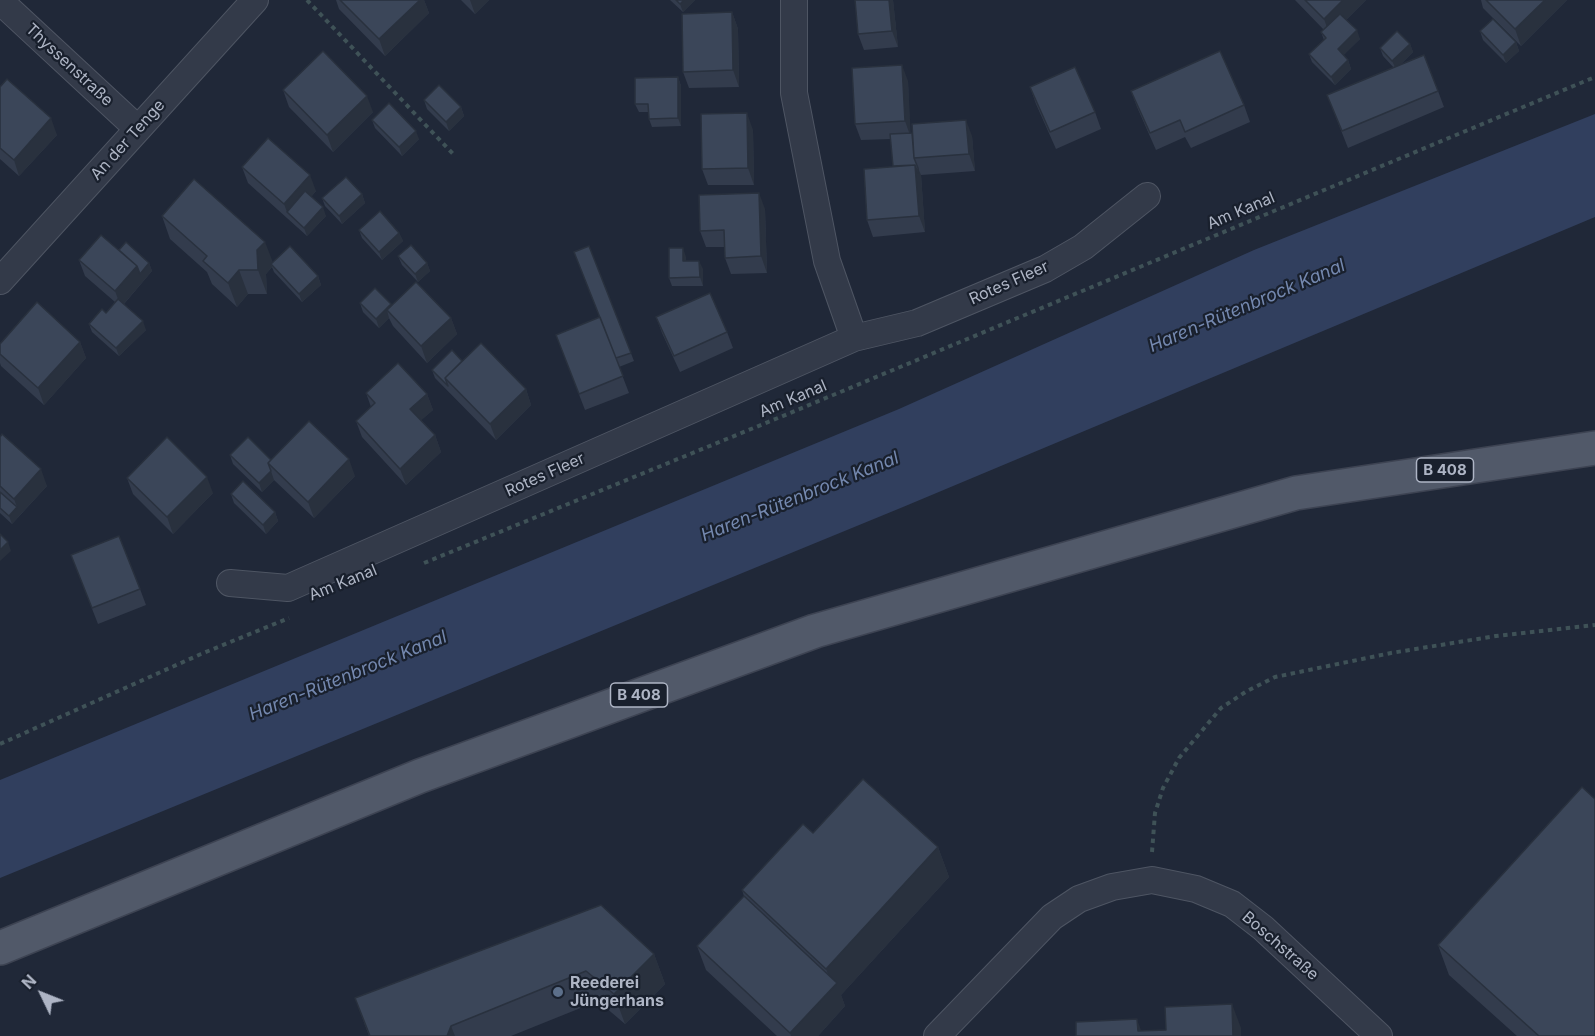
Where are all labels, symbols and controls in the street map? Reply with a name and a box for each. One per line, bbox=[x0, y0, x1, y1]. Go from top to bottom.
street label: Thyssenstraße bbox=[21, 20, 117, 110]
street label: An der Tenge bbox=[87, 96, 169, 184]
street label: Am Kanal bbox=[1204, 188, 1278, 234]
water label: Haren-Rütenbrock Kanal bbox=[1146, 255, 1348, 357]
street label: Rotes Fleer bbox=[966, 257, 1052, 309]
street label: Am Kanal bbox=[756, 376, 830, 422]
water label: Haren-Rütenbrock Kanal bbox=[698, 447, 902, 547]
street label: Rotes Fleer bbox=[502, 449, 588, 501]
road number: B 408 bbox=[1416, 458, 1474, 482]
street label: Am Kanal bbox=[306, 561, 380, 605]
water label: Haren-Rütenbrock Kanal bbox=[246, 626, 450, 726]
road number: B 408 bbox=[610, 683, 668, 707]
street label: Boschstraße bbox=[1238, 908, 1322, 984]
north arrow bbox=[12, 964, 72, 1024]
text: N bbox=[17, 970, 40, 993]
place label: Reederei Jüngerhans bbox=[570, 973, 664, 1011]
marker: Reederei Jüngerhans bbox=[551, 985, 565, 999]

